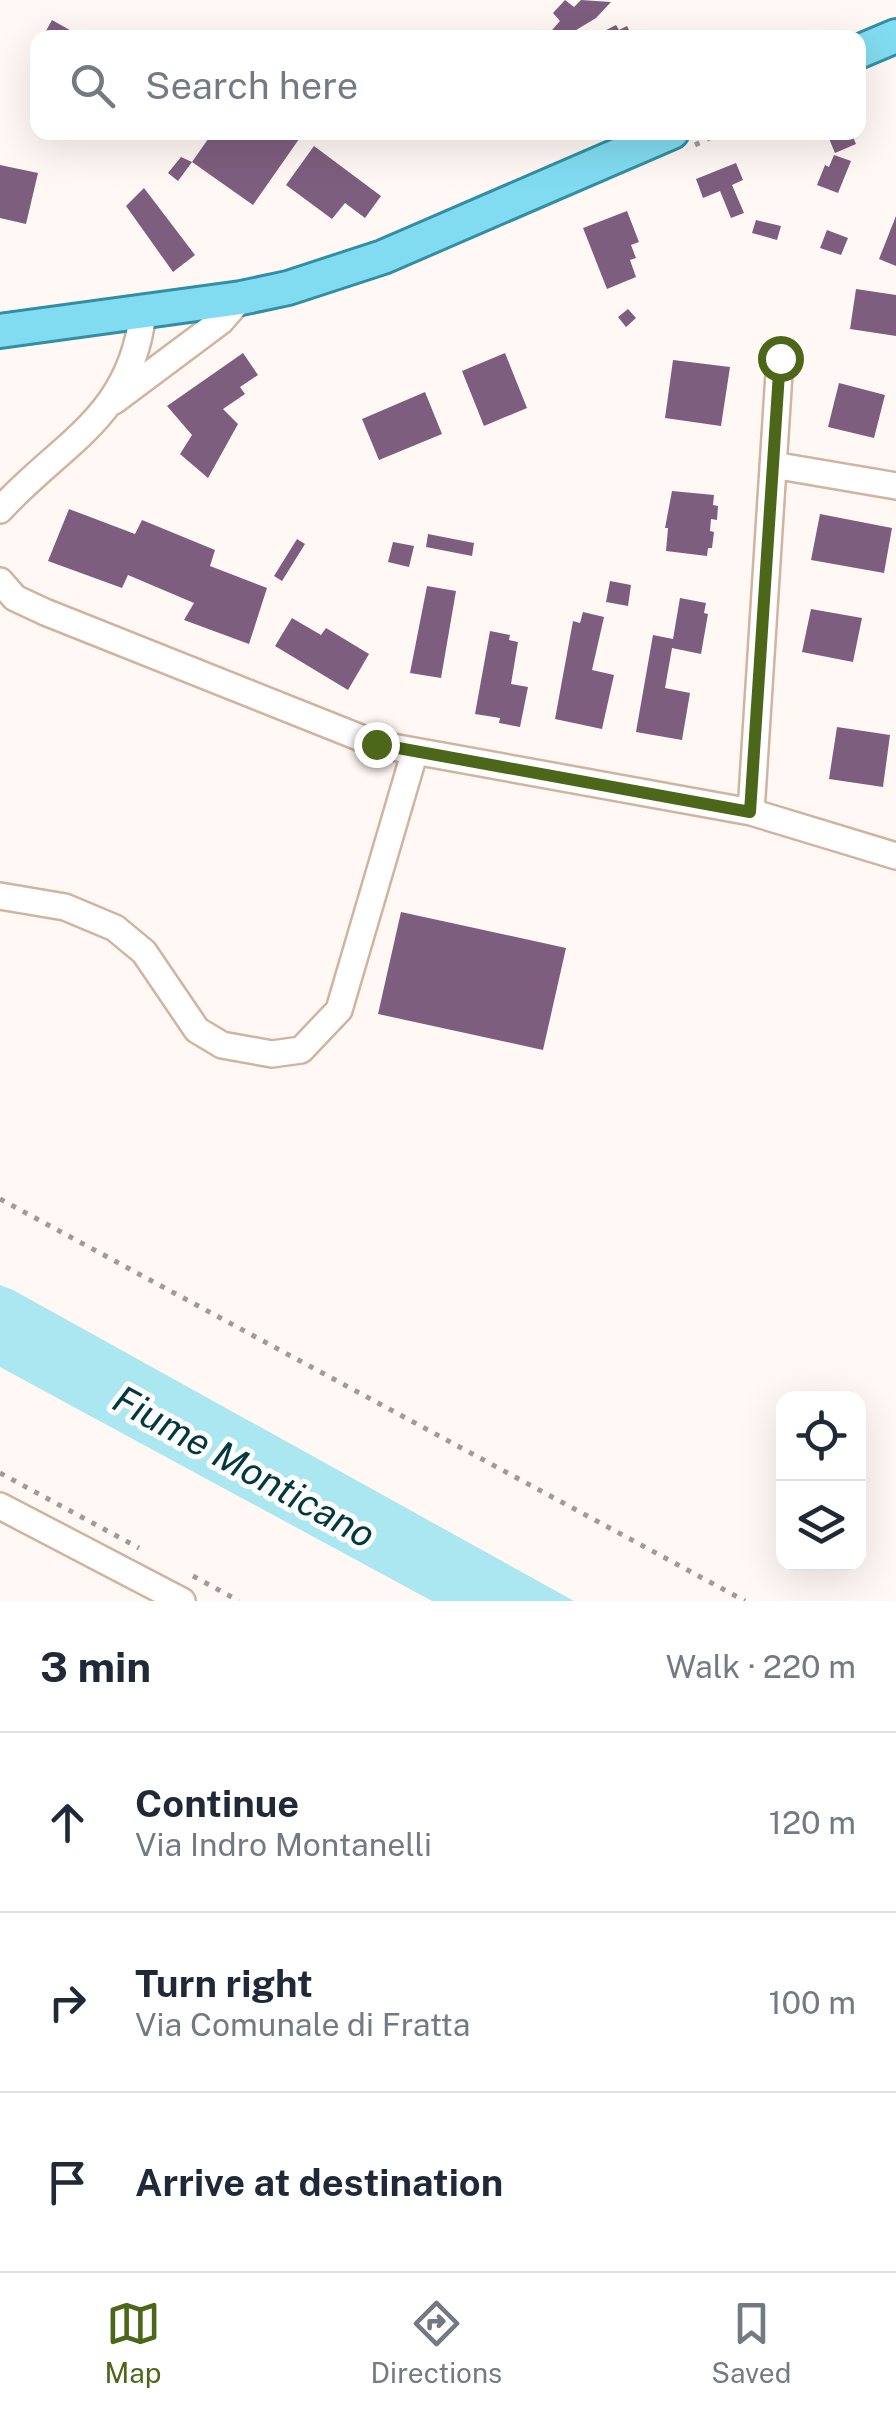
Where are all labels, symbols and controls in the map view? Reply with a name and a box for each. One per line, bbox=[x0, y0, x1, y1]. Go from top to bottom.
search box bbox=[30, 30, 866, 140]
icon: search bbox=[65, 58, 120, 113]
text: Search here bbox=[145, 63, 358, 108]
route start bbox=[758, 336, 804, 382]
route end bbox=[354, 722, 400, 768]
water label: Fiume Monticano bbox=[105, 1376, 383, 1557]
map controls bbox=[776, 1391, 866, 1571]
button: locate bbox=[776, 1391, 866, 1481]
button: layers bbox=[776, 1481, 866, 1571]
text: 3 min bbox=[40, 1642, 151, 1691]
text: Walk · 220 m bbox=[666, 1648, 856, 1685]
text: Continue bbox=[135, 1781, 299, 1826]
icon: ahead bbox=[40, 1795, 95, 1850]
text: 120 m bbox=[769, 1804, 856, 1841]
text: Via Indro Montanelli bbox=[135, 1826, 432, 1863]
text: Turn right bbox=[135, 1961, 313, 2006]
icon: right bbox=[40, 1975, 95, 2030]
text: 100 m bbox=[769, 1984, 856, 2021]
text: Via Comunale di Fratta bbox=[135, 2006, 471, 2043]
icon: arrive bbox=[40, 2155, 95, 2210]
text: Arrive at destination bbox=[135, 2160, 503, 2205]
tab: Map bbox=[105, 2296, 161, 2389]
tab: Directions bbox=[371, 2296, 502, 2389]
tab: Saved bbox=[711, 2296, 791, 2389]

